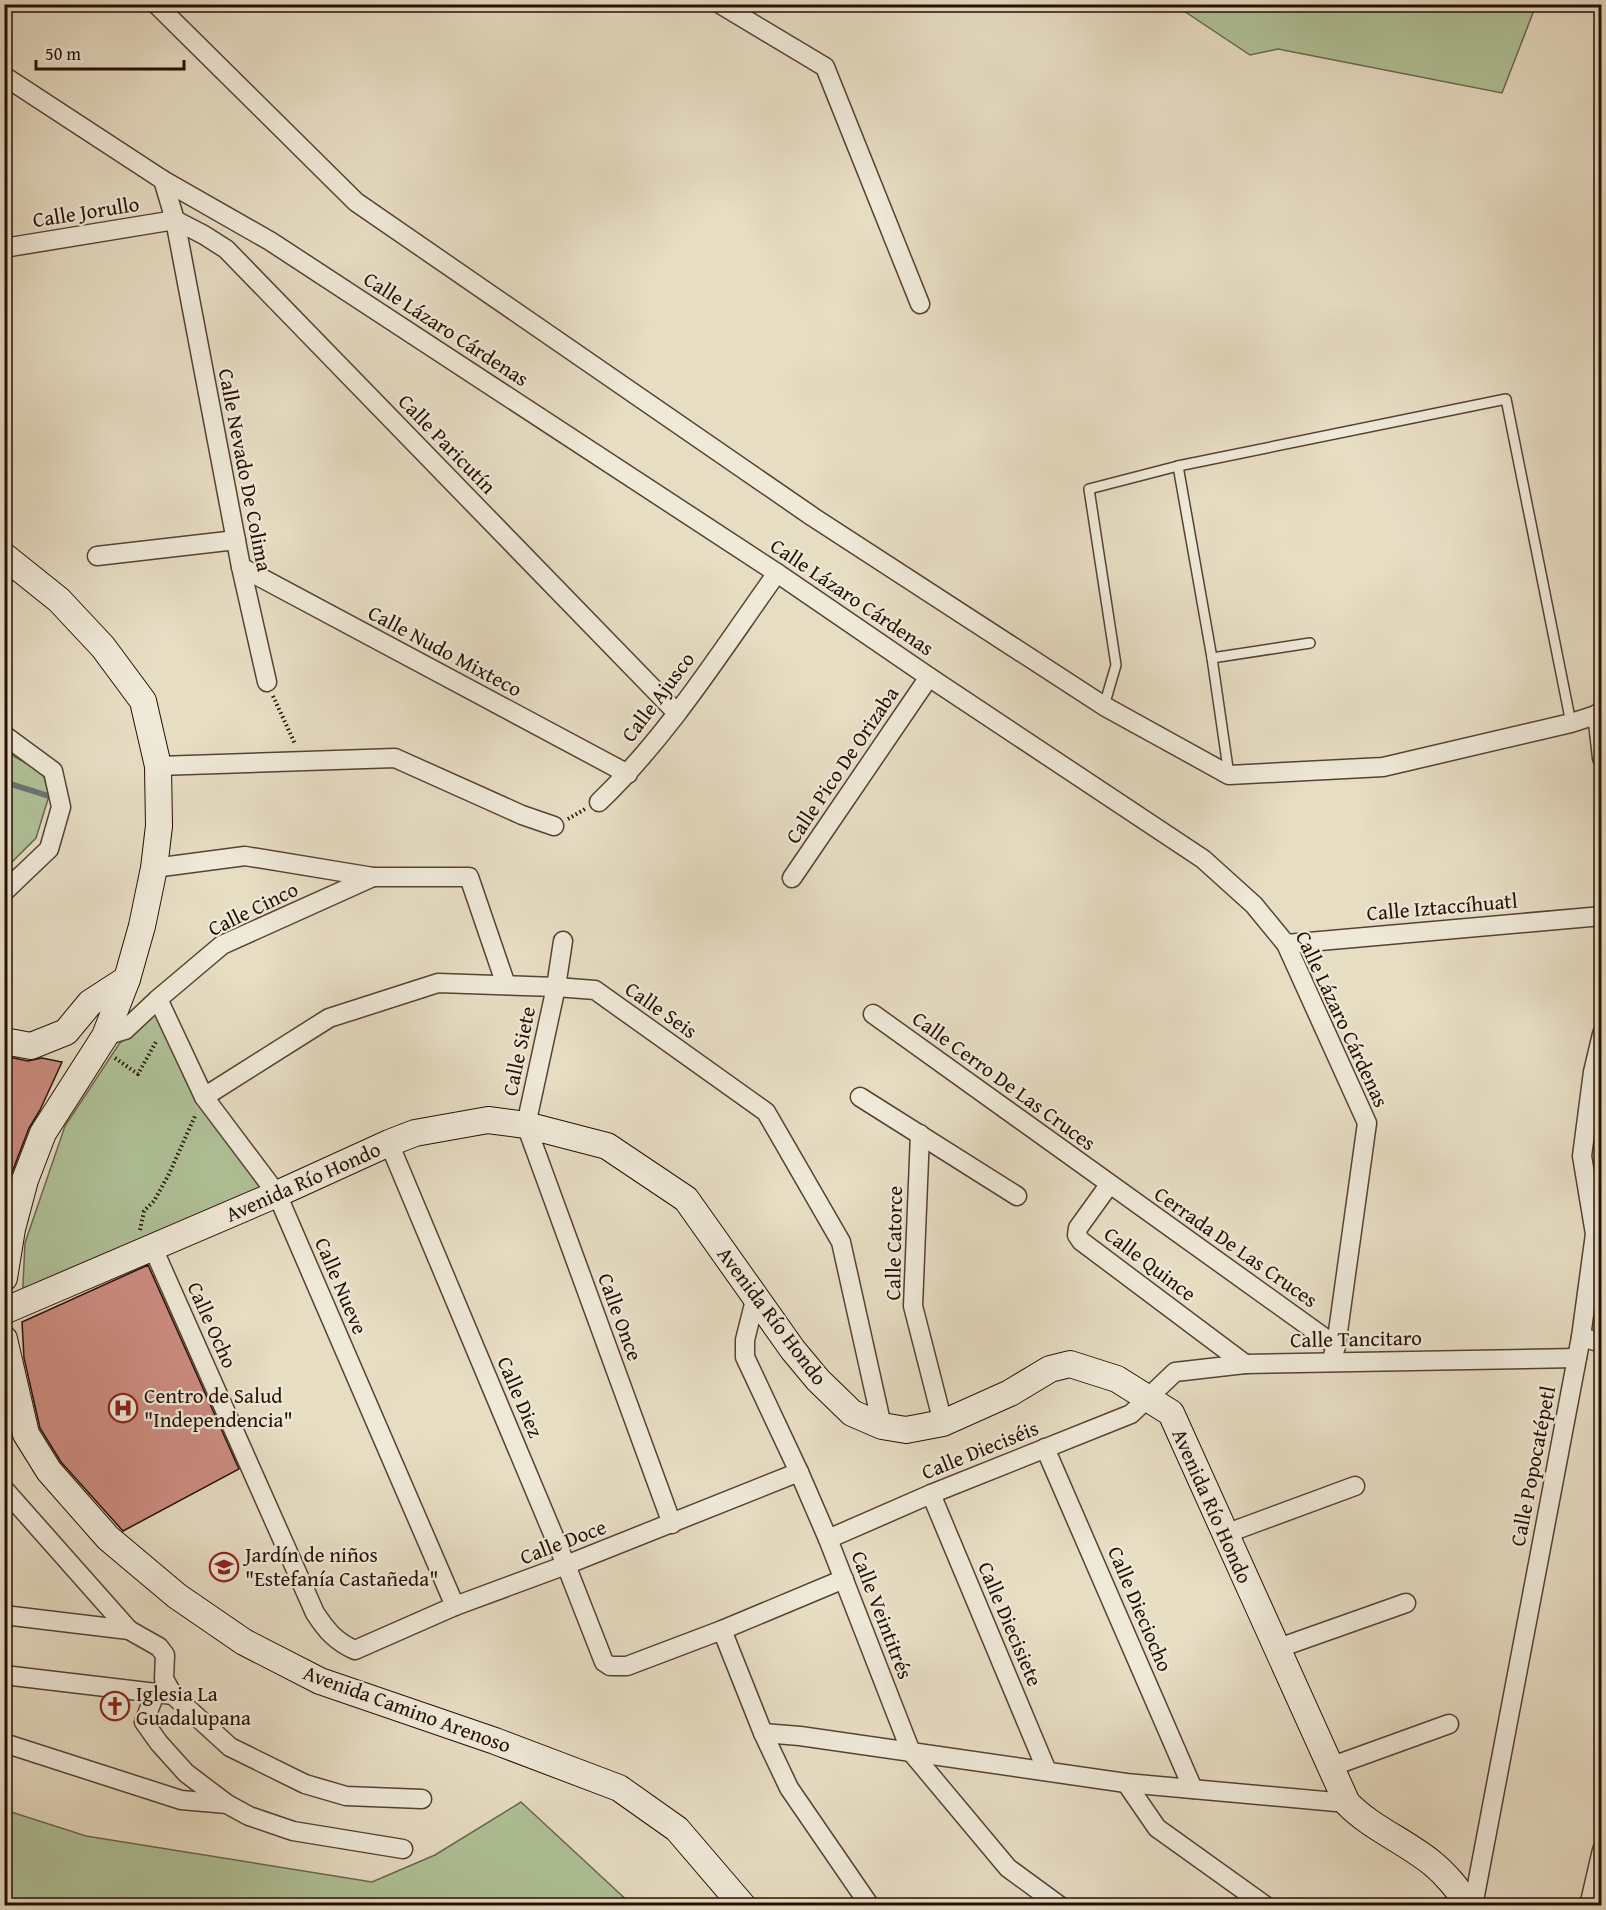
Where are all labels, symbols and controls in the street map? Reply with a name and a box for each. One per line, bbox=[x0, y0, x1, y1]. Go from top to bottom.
scale bar bbox=[36, 33, 184, 71]
text: 50 m bbox=[45, 40, 81, 67]
street label: Calle Jorullo bbox=[30, 188, 141, 235]
street label: Calle Lázaro Cárdenas bbox=[358, 263, 535, 394]
street label: Calle Nevado De Colima bbox=[211, 366, 280, 574]
street label: Calle Paricutín bbox=[391, 386, 504, 501]
street label: Calle Lázaro Cárdenas bbox=[764, 530, 940, 663]
street label: Calle Nudo Mixteco bbox=[363, 597, 528, 704]
street label: Calle Ajusco bbox=[613, 645, 702, 748]
street label: Calle Pico De Orizaba bbox=[777, 680, 906, 850]
street label: Calle Cinco bbox=[203, 873, 303, 944]
street label: Calle Iztaccíhuatl bbox=[1365, 884, 1519, 929]
street label: Calle Lázaro Cárdenas bbox=[1288, 925, 1397, 1112]
street label: Calle Seis bbox=[619, 973, 704, 1046]
street label: Calle Siete bbox=[494, 1003, 543, 1099]
street label: Calle Cerro De Las Cruces bbox=[906, 1003, 1103, 1158]
street label: Avenida Río Hondo bbox=[220, 1133, 385, 1230]
street label: Cerrada De Las Cruces bbox=[1148, 1178, 1324, 1315]
street label: Calle Catorce bbox=[877, 1185, 910, 1301]
street label: Calle Quince bbox=[1098, 1219, 1203, 1309]
street label: Calle Nueve bbox=[307, 1233, 376, 1339]
street label: Avenida Río Hondo bbox=[710, 1240, 835, 1392]
street label: Calle Once bbox=[590, 1269, 651, 1365]
street label: Calle Ocho bbox=[180, 1277, 245, 1373]
street label: Calle Tancitaro bbox=[1290, 1322, 1422, 1355]
street label: Calle Diez bbox=[490, 1351, 551, 1442]
place label: Centro de Salud "Independencia" bbox=[144, 1380, 293, 1435]
street label: Calle Popocatépetl bbox=[1502, 1383, 1563, 1549]
hospital icon: Centro de Salud "Independencia" bbox=[107, 1392, 139, 1424]
street label: Calle Dieciséis bbox=[917, 1412, 1043, 1487]
street label: Avenida Río Hondo bbox=[1164, 1423, 1261, 1588]
street label: Calle Doce bbox=[515, 1511, 611, 1572]
place label: Jardín de niños "Estefanía Castañeda" bbox=[242, 1539, 438, 1594]
street label: Calle Dieciocho bbox=[1100, 1541, 1181, 1676]
street label: Calle Veintitrés bbox=[844, 1546, 921, 1684]
school or university icon: Jardín de niños "Estefanía Castañeda" bbox=[208, 1551, 240, 1583]
street label: Calle Diecisiete bbox=[970, 1557, 1051, 1691]
street label: Avenida Camino Arenoso bbox=[299, 1657, 515, 1761]
place label: Iglesia La Guadalupana bbox=[136, 1678, 251, 1733]
church icon: Iglesia La Guadalupana bbox=[99, 1690, 131, 1722]

